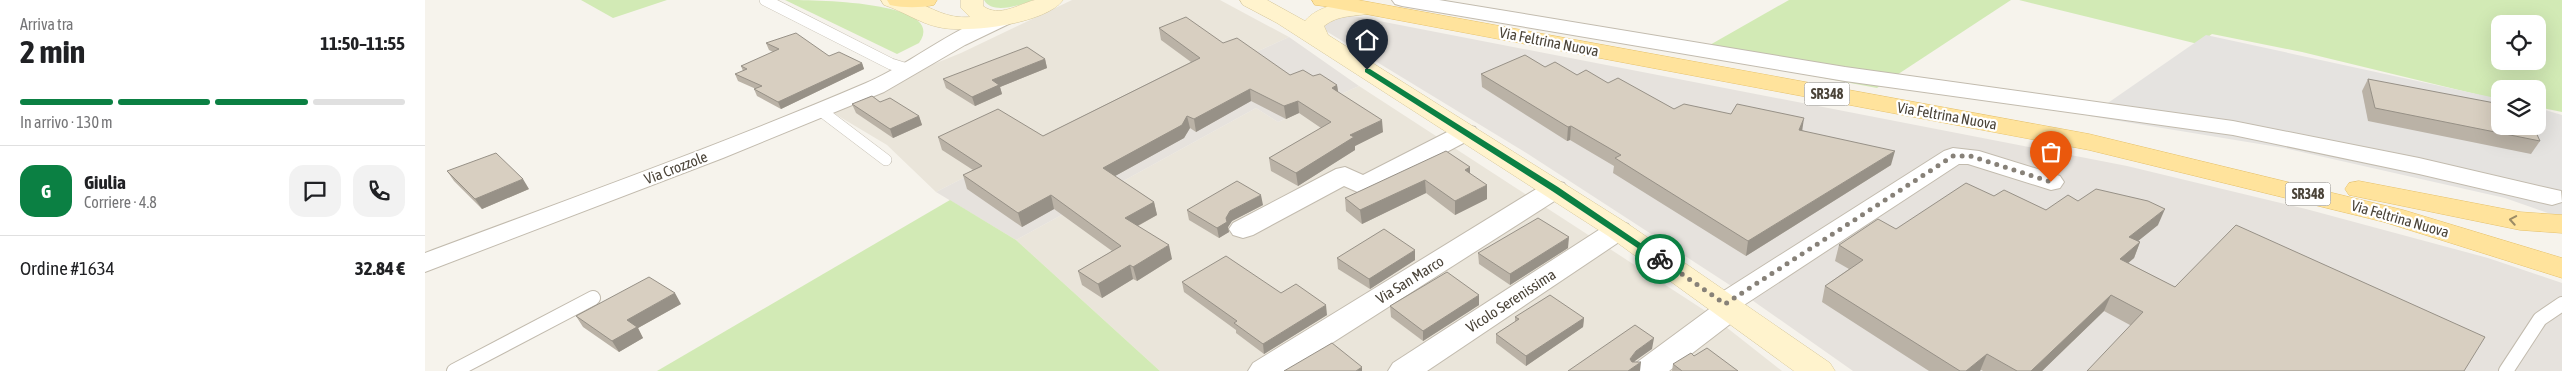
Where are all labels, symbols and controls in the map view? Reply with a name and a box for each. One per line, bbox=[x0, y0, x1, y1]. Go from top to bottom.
text: Arriva tra bbox=[20, 15, 73, 33]
map controls bbox=[2491, 15, 2546, 135]
button: locate bbox=[2491, 15, 2546, 70]
pin bbox=[1346, 19, 1388, 70]
street label: Via Feltrina Nuova bbox=[1498, 24, 1600, 59]
icon: home bbox=[1353, 26, 1381, 54]
text: 11:50–11:55 bbox=[320, 32, 405, 54]
text: 2 min bbox=[20, 33, 85, 70]
button: layers bbox=[2491, 80, 2546, 135]
road number: SR348 bbox=[1805, 82, 1849, 106]
street label: Via Feltrina Nuova bbox=[1896, 98, 1998, 133]
text: In arrivo · 130 m bbox=[20, 113, 113, 131]
pin bbox=[2030, 131, 2072, 182]
icon: bag bbox=[2037, 138, 2065, 166]
street label: Via Crozzole bbox=[642, 148, 710, 187]
button: chat bbox=[289, 165, 341, 217]
button: phone bbox=[353, 165, 405, 217]
text: Giulia bbox=[84, 171, 126, 193]
text: G bbox=[41, 180, 51, 202]
road number: SR348 bbox=[2285, 182, 2331, 205]
text: Corriere · 4.8 bbox=[84, 193, 157, 211]
street label: Via Feltrina Nuova bbox=[2349, 196, 2451, 241]
one-way arrow bbox=[2509, 216, 2518, 226]
courier bbox=[1635, 234, 1685, 284]
icon: bike bbox=[1646, 245, 1674, 273]
street label: Via San Marco bbox=[1373, 252, 1447, 307]
text: Ordine #1634 bbox=[20, 257, 115, 279]
text: 32.84 € bbox=[355, 257, 405, 279]
street label: Vicolo Serenissima bbox=[1463, 265, 1559, 336]

